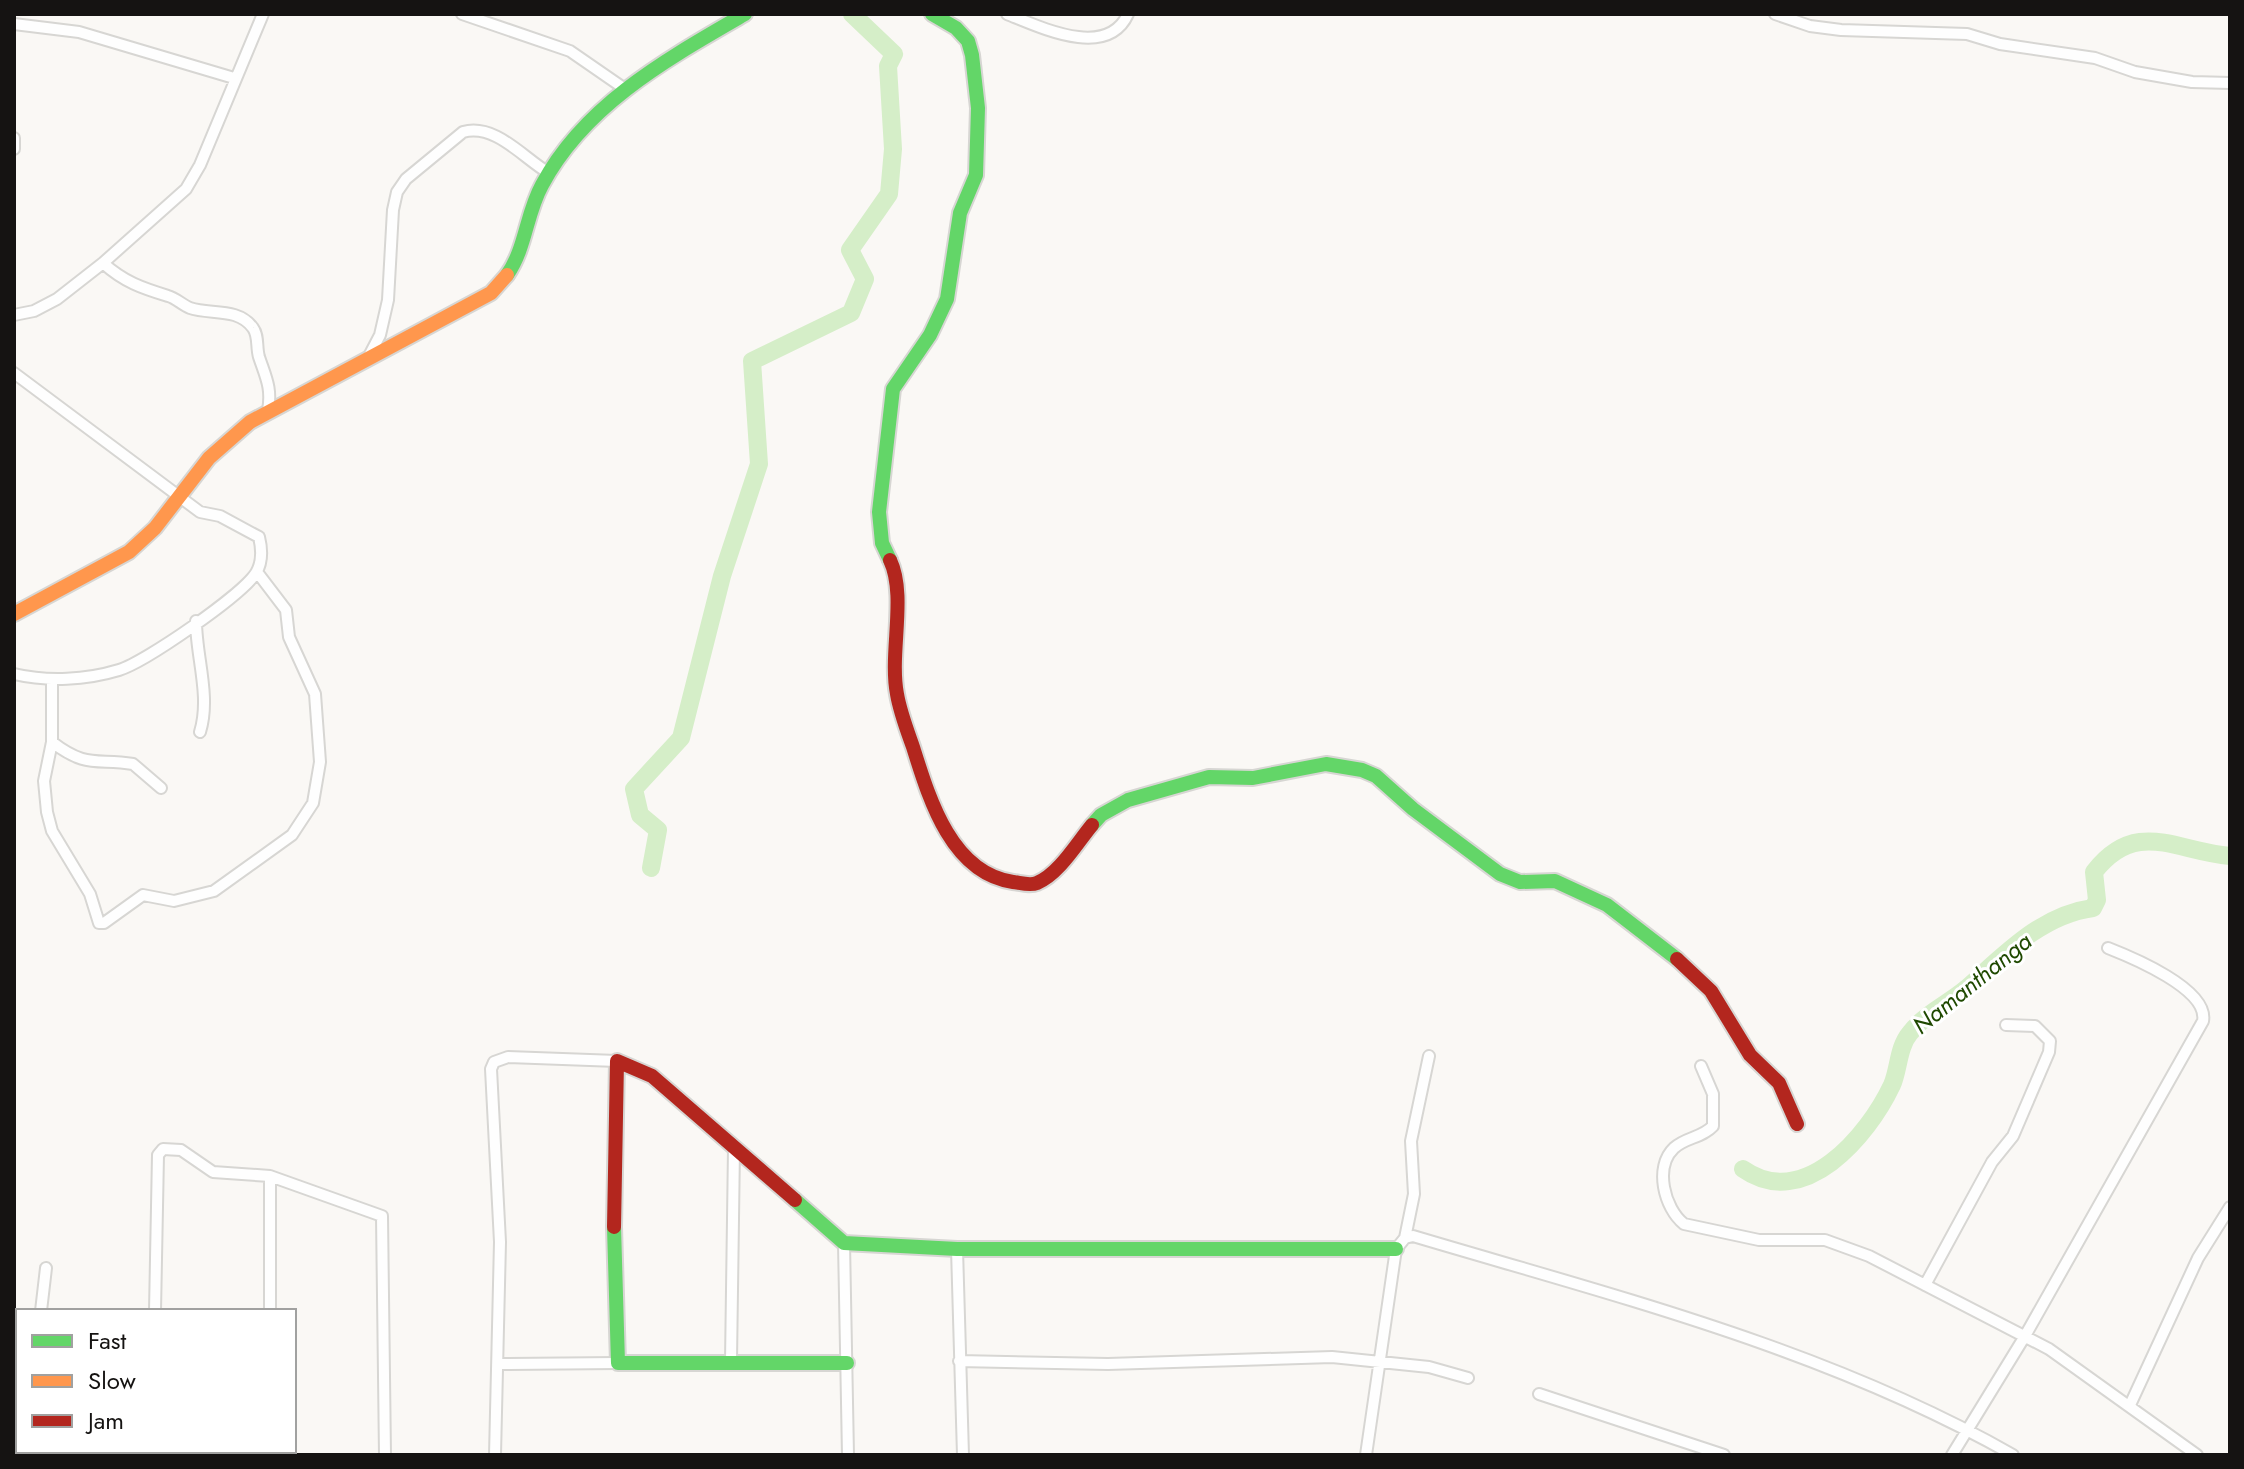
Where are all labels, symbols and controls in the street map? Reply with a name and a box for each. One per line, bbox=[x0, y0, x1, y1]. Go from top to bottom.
water label: Namanthanga bbox=[1905, 924, 2039, 1042]
legend bbox=[16, 1309, 296, 1453]
text: Fast bbox=[88, 1323, 126, 1358]
text: Slow bbox=[88, 1363, 136, 1398]
text: Jam bbox=[85, 1403, 124, 1438]

